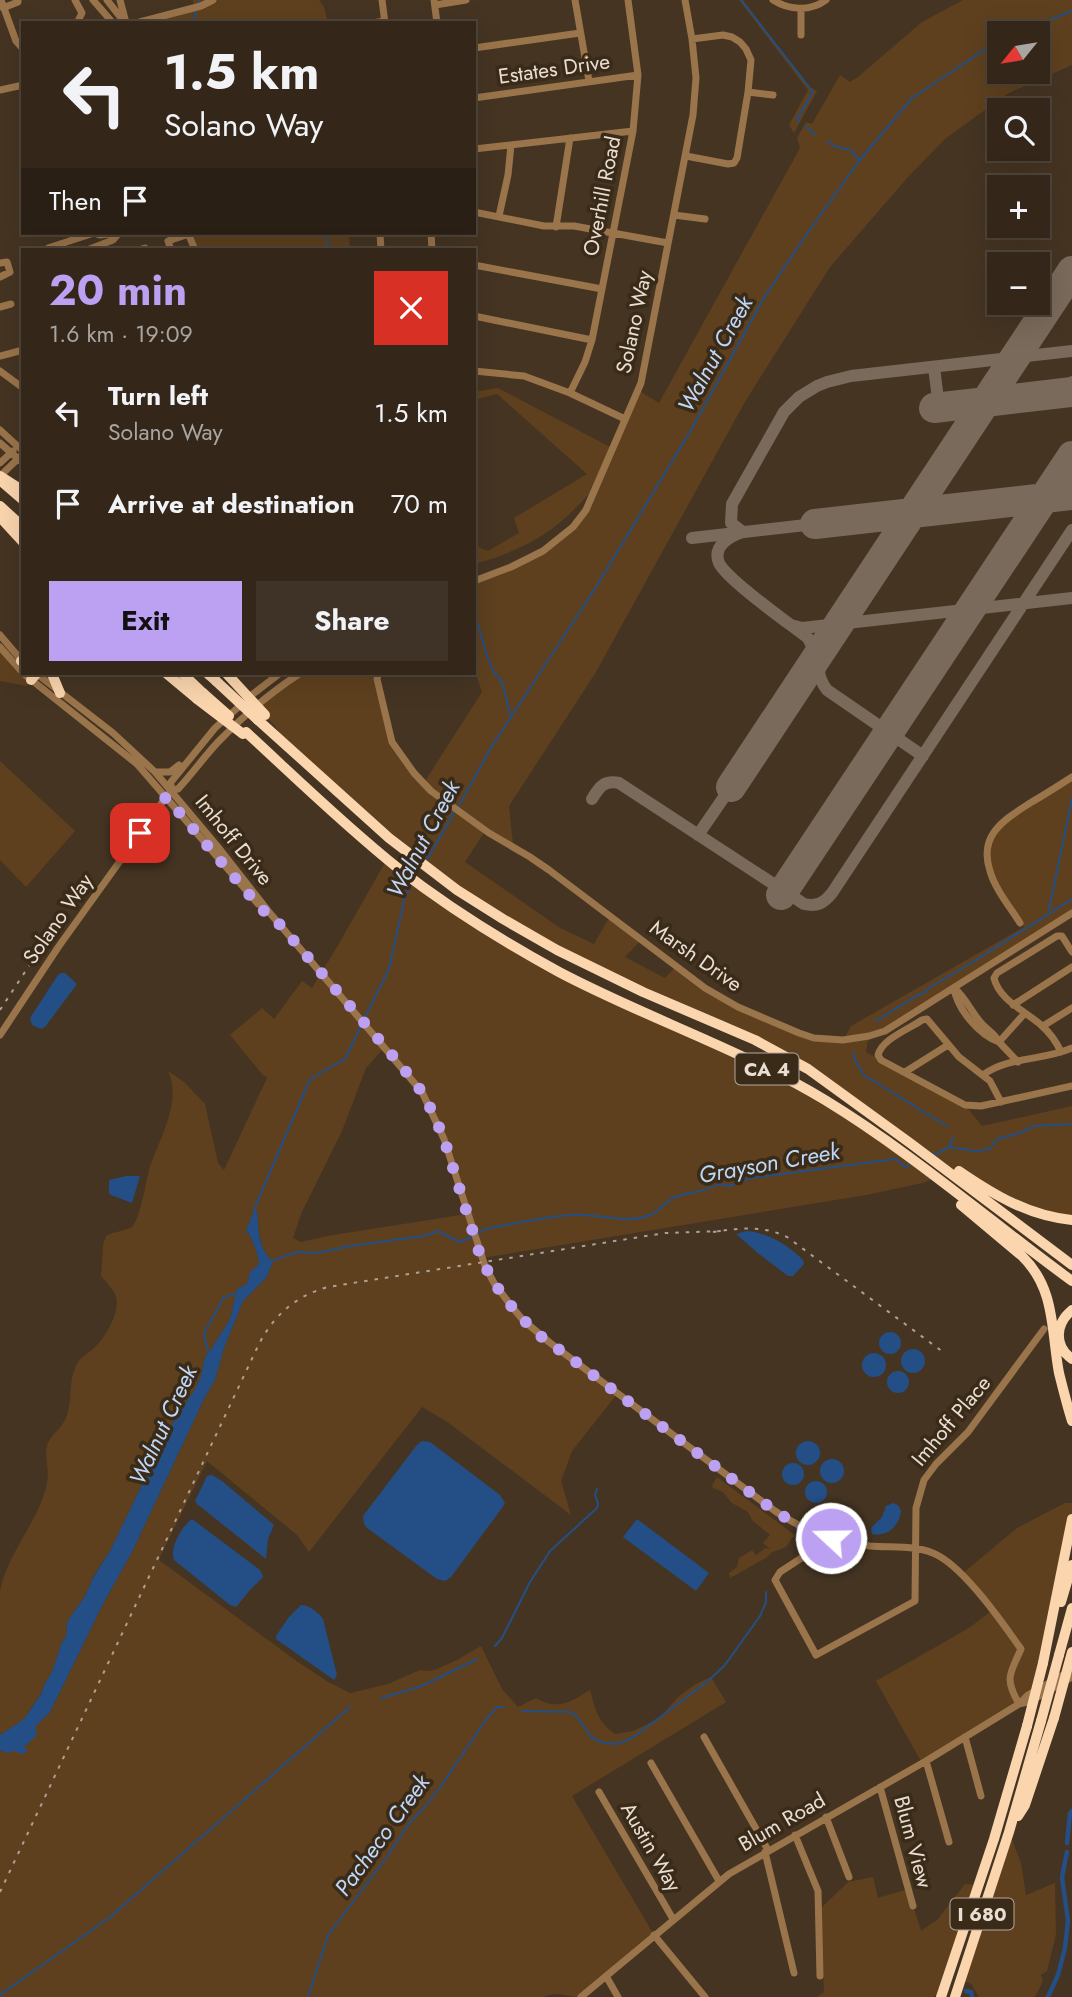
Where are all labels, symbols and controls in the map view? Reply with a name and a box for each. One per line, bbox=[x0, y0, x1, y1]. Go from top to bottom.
north arrow bbox=[987, 21, 1050, 84]
map controls bbox=[987, 21, 1050, 315]
text: 1.5 km bbox=[164, 37, 319, 107]
street label: Estates Drive bbox=[496, 46, 612, 92]
icon: left bbox=[49, 49, 140, 140]
button: search bbox=[987, 98, 1050, 161]
text: Solano Way bbox=[164, 102, 323, 148]
street label: Overhill Road bbox=[576, 133, 628, 259]
button: + bbox=[987, 175, 1050, 238]
text: Then bbox=[49, 182, 102, 220]
icon: arrive bbox=[116, 182, 154, 220]
button: − bbox=[987, 252, 1050, 315]
text: 20 min bbox=[49, 260, 187, 321]
street label: Solano Way bbox=[608, 267, 660, 376]
button: close bbox=[374, 271, 448, 345]
water label: Walnut Creek bbox=[669, 288, 762, 419]
text: 1.6 km · 19:09 bbox=[49, 317, 193, 351]
text: Turn left bbox=[108, 377, 208, 415]
icon: left bbox=[49, 394, 87, 432]
text: 1.5 km bbox=[374, 394, 448, 432]
text: Solano Way bbox=[108, 415, 223, 449]
icon: arrive bbox=[49, 485, 87, 523]
text: Arrive at destination bbox=[108, 485, 355, 523]
text: 70 m bbox=[391, 485, 448, 523]
button: Exit bbox=[49, 581, 242, 661]
button: Share bbox=[256, 581, 448, 661]
water label: Walnut Creek bbox=[378, 773, 469, 904]
street label: Imhoff Drive bbox=[188, 788, 280, 892]
pin bbox=[110, 803, 170, 863]
icon: arrive bbox=[121, 814, 159, 852]
street label: Solano Way bbox=[16, 867, 101, 970]
street label: Marsh Drive bbox=[644, 913, 748, 999]
road number: CA 4 bbox=[736, 1054, 798, 1084]
water label: Grayson Creek bbox=[696, 1134, 843, 1192]
water label: Walnut Creek bbox=[120, 1358, 206, 1491]
street label: Imhoff Place bbox=[904, 1369, 998, 1473]
position arrow bbox=[794, 1501, 868, 1575]
water label: Pacheco Creek bbox=[326, 1766, 439, 1903]
street label: Blum Road bbox=[733, 1785, 831, 1859]
street label: Blum View bbox=[886, 1793, 940, 1892]
street label: Austin Way bbox=[613, 1797, 689, 1898]
road number: I 680 bbox=[950, 1898, 1014, 1930]

